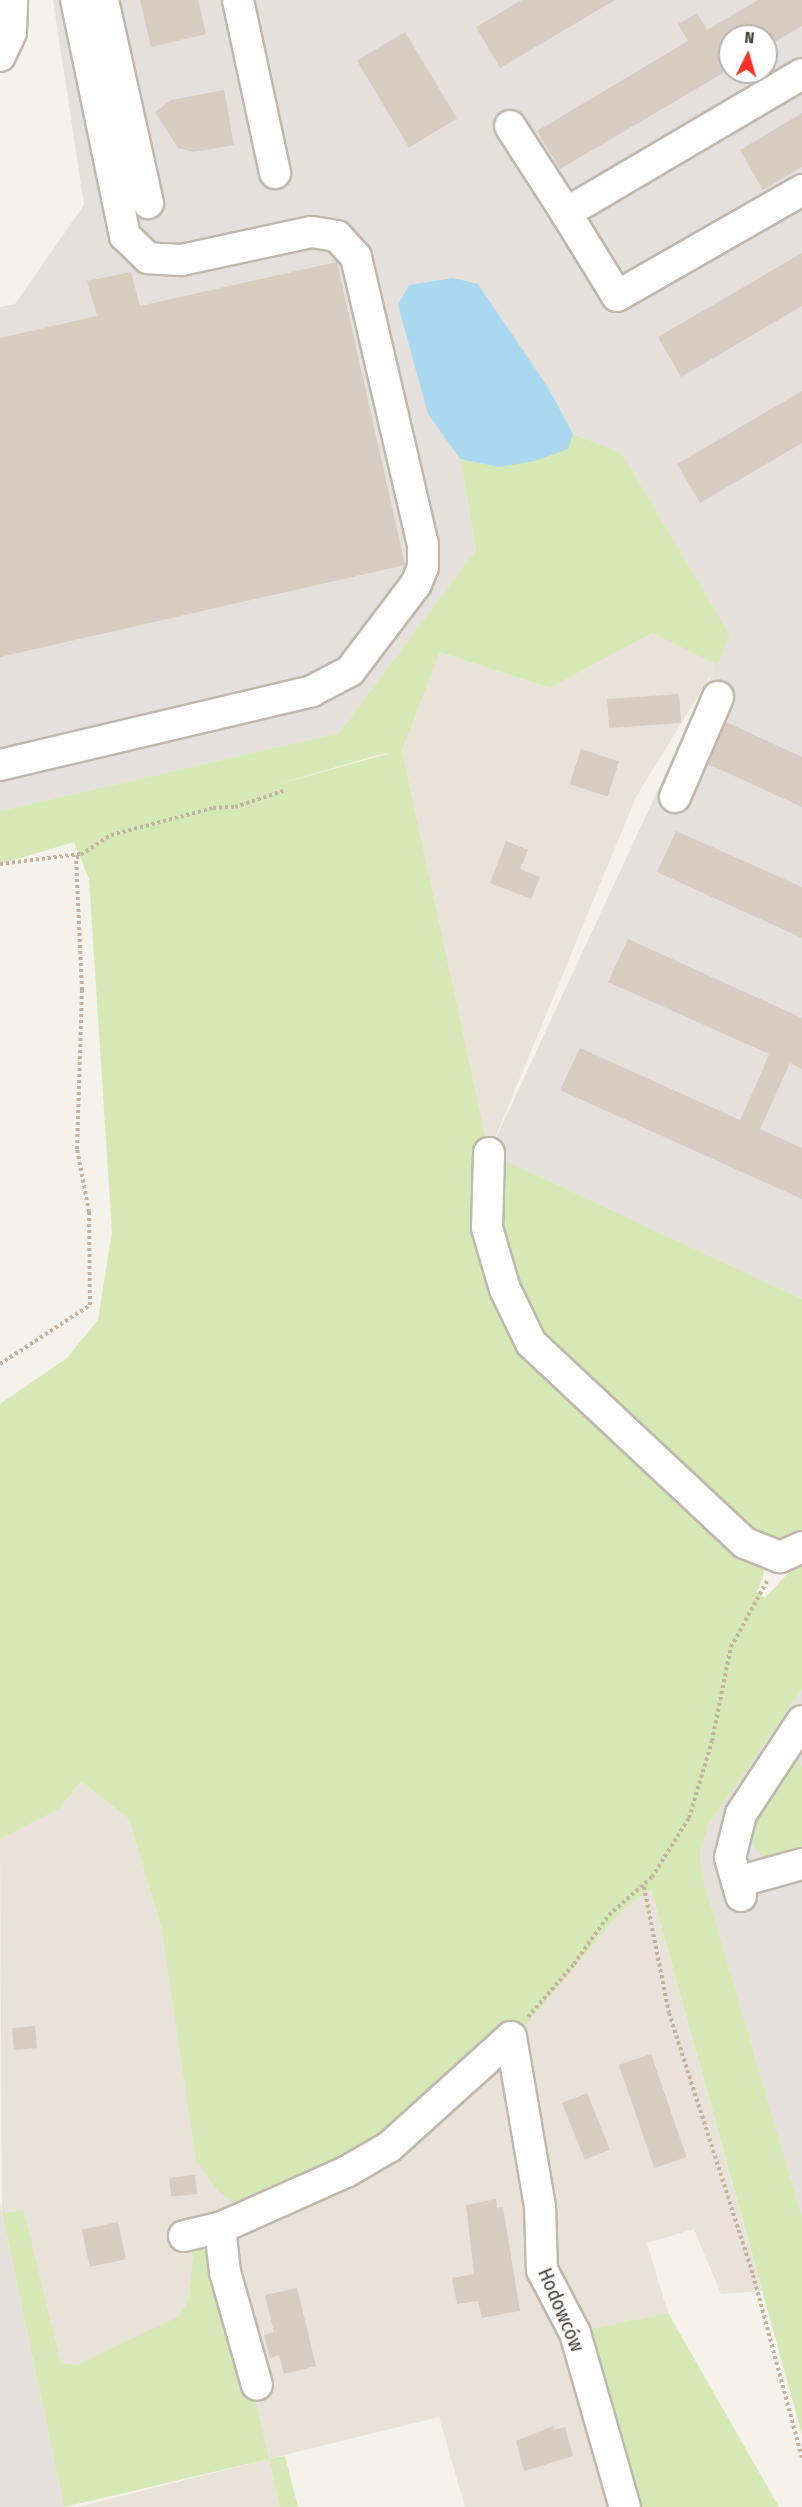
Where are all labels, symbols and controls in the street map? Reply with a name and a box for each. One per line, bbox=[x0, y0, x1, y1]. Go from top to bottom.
north arrow bbox=[718, 24, 778, 84]
text: N bbox=[744, 28, 755, 47]
street label: Hodowców bbox=[533, 2264, 589, 2356]

